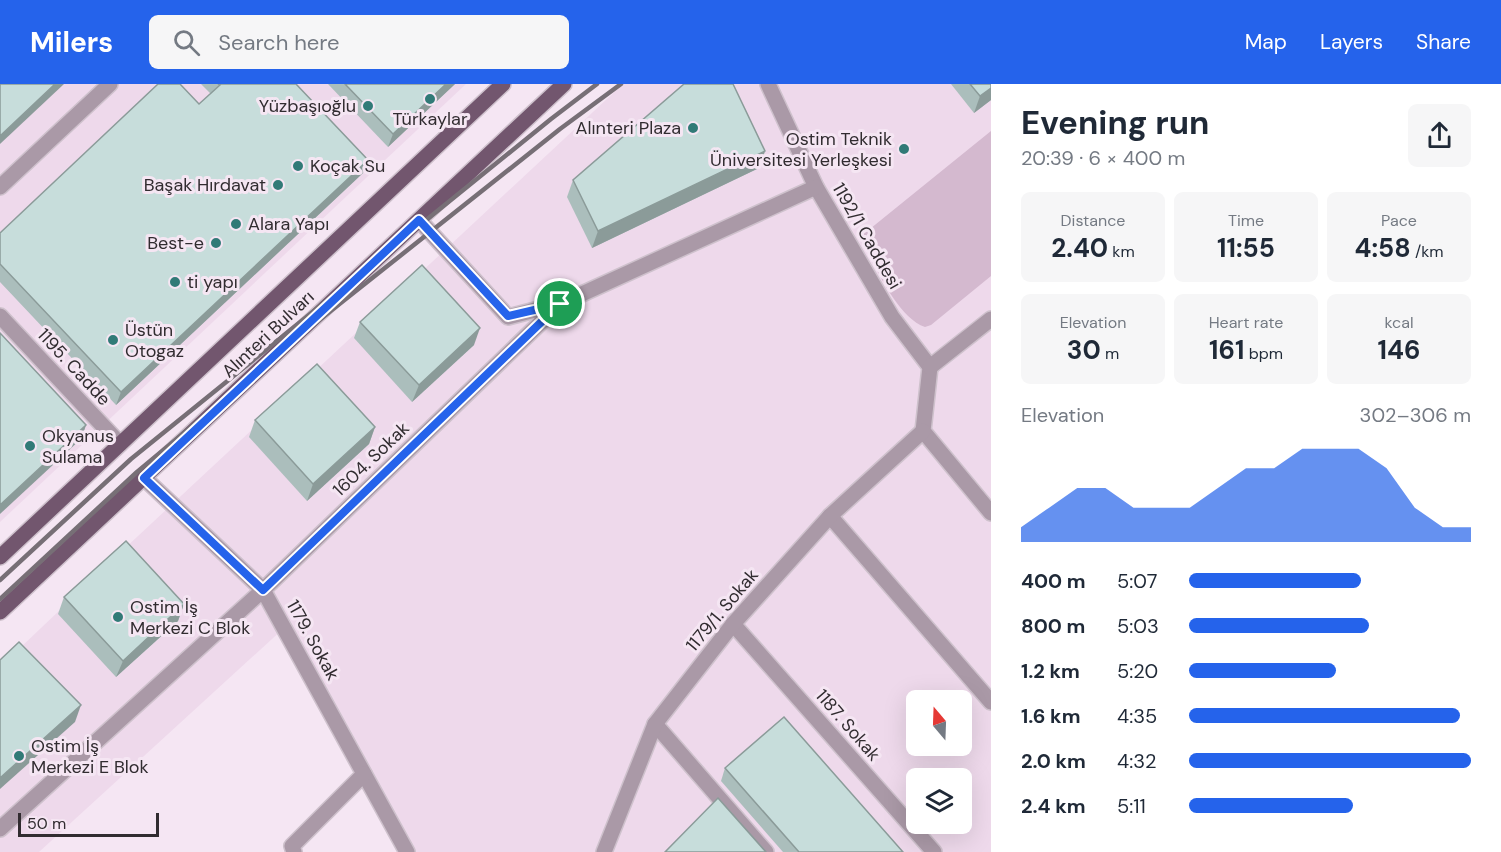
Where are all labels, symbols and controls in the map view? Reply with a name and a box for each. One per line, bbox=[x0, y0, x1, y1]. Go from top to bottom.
search box bbox=[149, 15, 569, 69]
text: Milers bbox=[30, 24, 113, 61]
icon: search bbox=[170, 26, 203, 59]
text: Search here bbox=[218, 28, 340, 57]
text: Map bbox=[1245, 28, 1287, 56]
text: Layers bbox=[1320, 28, 1383, 56]
text: Share bbox=[1416, 28, 1471, 56]
marker: Türkaylar bbox=[423, 92, 437, 106]
place label: Yüzbaşıoğlu bbox=[259, 94, 356, 118]
marker: Yüzbaşıoğlu bbox=[361, 99, 375, 113]
text: Evening run bbox=[1021, 101, 1209, 144]
button: share bbox=[1408, 104, 1471, 167]
place label: Türkaylar bbox=[392, 107, 468, 131]
place label: Alınteri Plaza bbox=[576, 116, 681, 140]
marker: Alınteri Plaza bbox=[686, 121, 700, 135]
place label: Ostim Teknik Üniversitesi Yerleşkesi bbox=[710, 127, 892, 172]
marker: Ostim Teknik Üniversitesi Yerleşkesi bbox=[897, 142, 911, 156]
text: 20:39 · 6 × 400 m bbox=[1021, 145, 1185, 171]
place label: Koçak Su bbox=[310, 154, 385, 178]
marker: Koçak Su bbox=[291, 159, 305, 173]
place label: Başak Hırdavat bbox=[144, 173, 266, 197]
marker: Başak Hırdavat bbox=[271, 178, 285, 192]
street label: 1192/1 Caddesi bbox=[827, 179, 907, 293]
text: Distance bbox=[1061, 210, 1125, 231]
text: Time bbox=[1228, 210, 1264, 231]
text: Pace bbox=[1381, 210, 1417, 231]
place label: Alara Yapı bbox=[248, 212, 329, 236]
marker: Alara Yapı bbox=[229, 217, 243, 231]
place label: Best-e bbox=[147, 231, 204, 255]
text: 2.40 bbox=[1051, 231, 1108, 265]
text: 11:55 bbox=[1217, 231, 1275, 265]
text: 4:58 bbox=[1355, 231, 1411, 265]
marker: Best-e bbox=[209, 236, 223, 250]
text: km bbox=[1108, 241, 1135, 262]
text: /km bbox=[1411, 241, 1444, 262]
place label: ti yapı bbox=[187, 270, 238, 294]
marker: ti yapı bbox=[168, 275, 182, 289]
pin bbox=[534, 278, 585, 329]
street label: Alınteri Bulvarı bbox=[217, 285, 319, 383]
icon: arrive bbox=[543, 287, 576, 320]
text: Elevation bbox=[1060, 312, 1126, 333]
text: Heart rate bbox=[1209, 312, 1283, 333]
text: kcal bbox=[1385, 312, 1413, 333]
place label: Üstün Otogaz bbox=[125, 318, 184, 363]
street label: 1195. Cadde bbox=[32, 323, 116, 411]
marker: Üstün Otogaz bbox=[106, 333, 120, 347]
text: 30 bbox=[1067, 333, 1101, 367]
text: 161 bbox=[1209, 333, 1244, 367]
text: 146 bbox=[1378, 333, 1420, 367]
text: m bbox=[1101, 343, 1119, 364]
text: bpm bbox=[1244, 343, 1283, 364]
text: Elevation bbox=[1021, 402, 1104, 428]
text: 302–306 m bbox=[1360, 402, 1471, 428]
street label: 1604. Sokak bbox=[328, 417, 414, 501]
place label: Okyanus Sulama bbox=[42, 424, 114, 469]
marker: Okyanus Sulama bbox=[23, 439, 37, 453]
street label: 1179/1. Sokak bbox=[680, 564, 764, 656]
text: 400 m bbox=[1021, 568, 1086, 594]
text: 5:07 bbox=[1117, 568, 1157, 594]
place label: Ostim İş Merkezi C Blok bbox=[130, 595, 250, 640]
street label: 1179. Sokak bbox=[281, 595, 345, 685]
marker: Ostim İş Merkezi C Blok bbox=[111, 610, 125, 624]
text: 800 m bbox=[1021, 613, 1085, 639]
text: 5:03 bbox=[1117, 613, 1159, 639]
text: 1.2 km bbox=[1021, 658, 1080, 684]
text: 5:20 bbox=[1117, 658, 1158, 684]
street label: 1187. Sokak bbox=[810, 684, 886, 766]
north arrow bbox=[906, 690, 972, 756]
map controls bbox=[906, 690, 972, 834]
text: 1.6 km bbox=[1021, 703, 1080, 729]
text: 4:35 bbox=[1117, 703, 1157, 729]
place label: Ostim İş Merkezi E Blok bbox=[31, 734, 149, 779]
text: 2.0 km bbox=[1021, 748, 1086, 774]
text: 4:32 bbox=[1117, 748, 1157, 774]
marker: Ostim İş Merkezi E Blok bbox=[12, 749, 26, 763]
button: layers bbox=[906, 768, 972, 834]
text: 2.4 km bbox=[1021, 793, 1086, 819]
text: 5:11 bbox=[1117, 793, 1146, 819]
scale bar bbox=[18, 810, 159, 838]
text: 50 m bbox=[27, 813, 66, 834]

